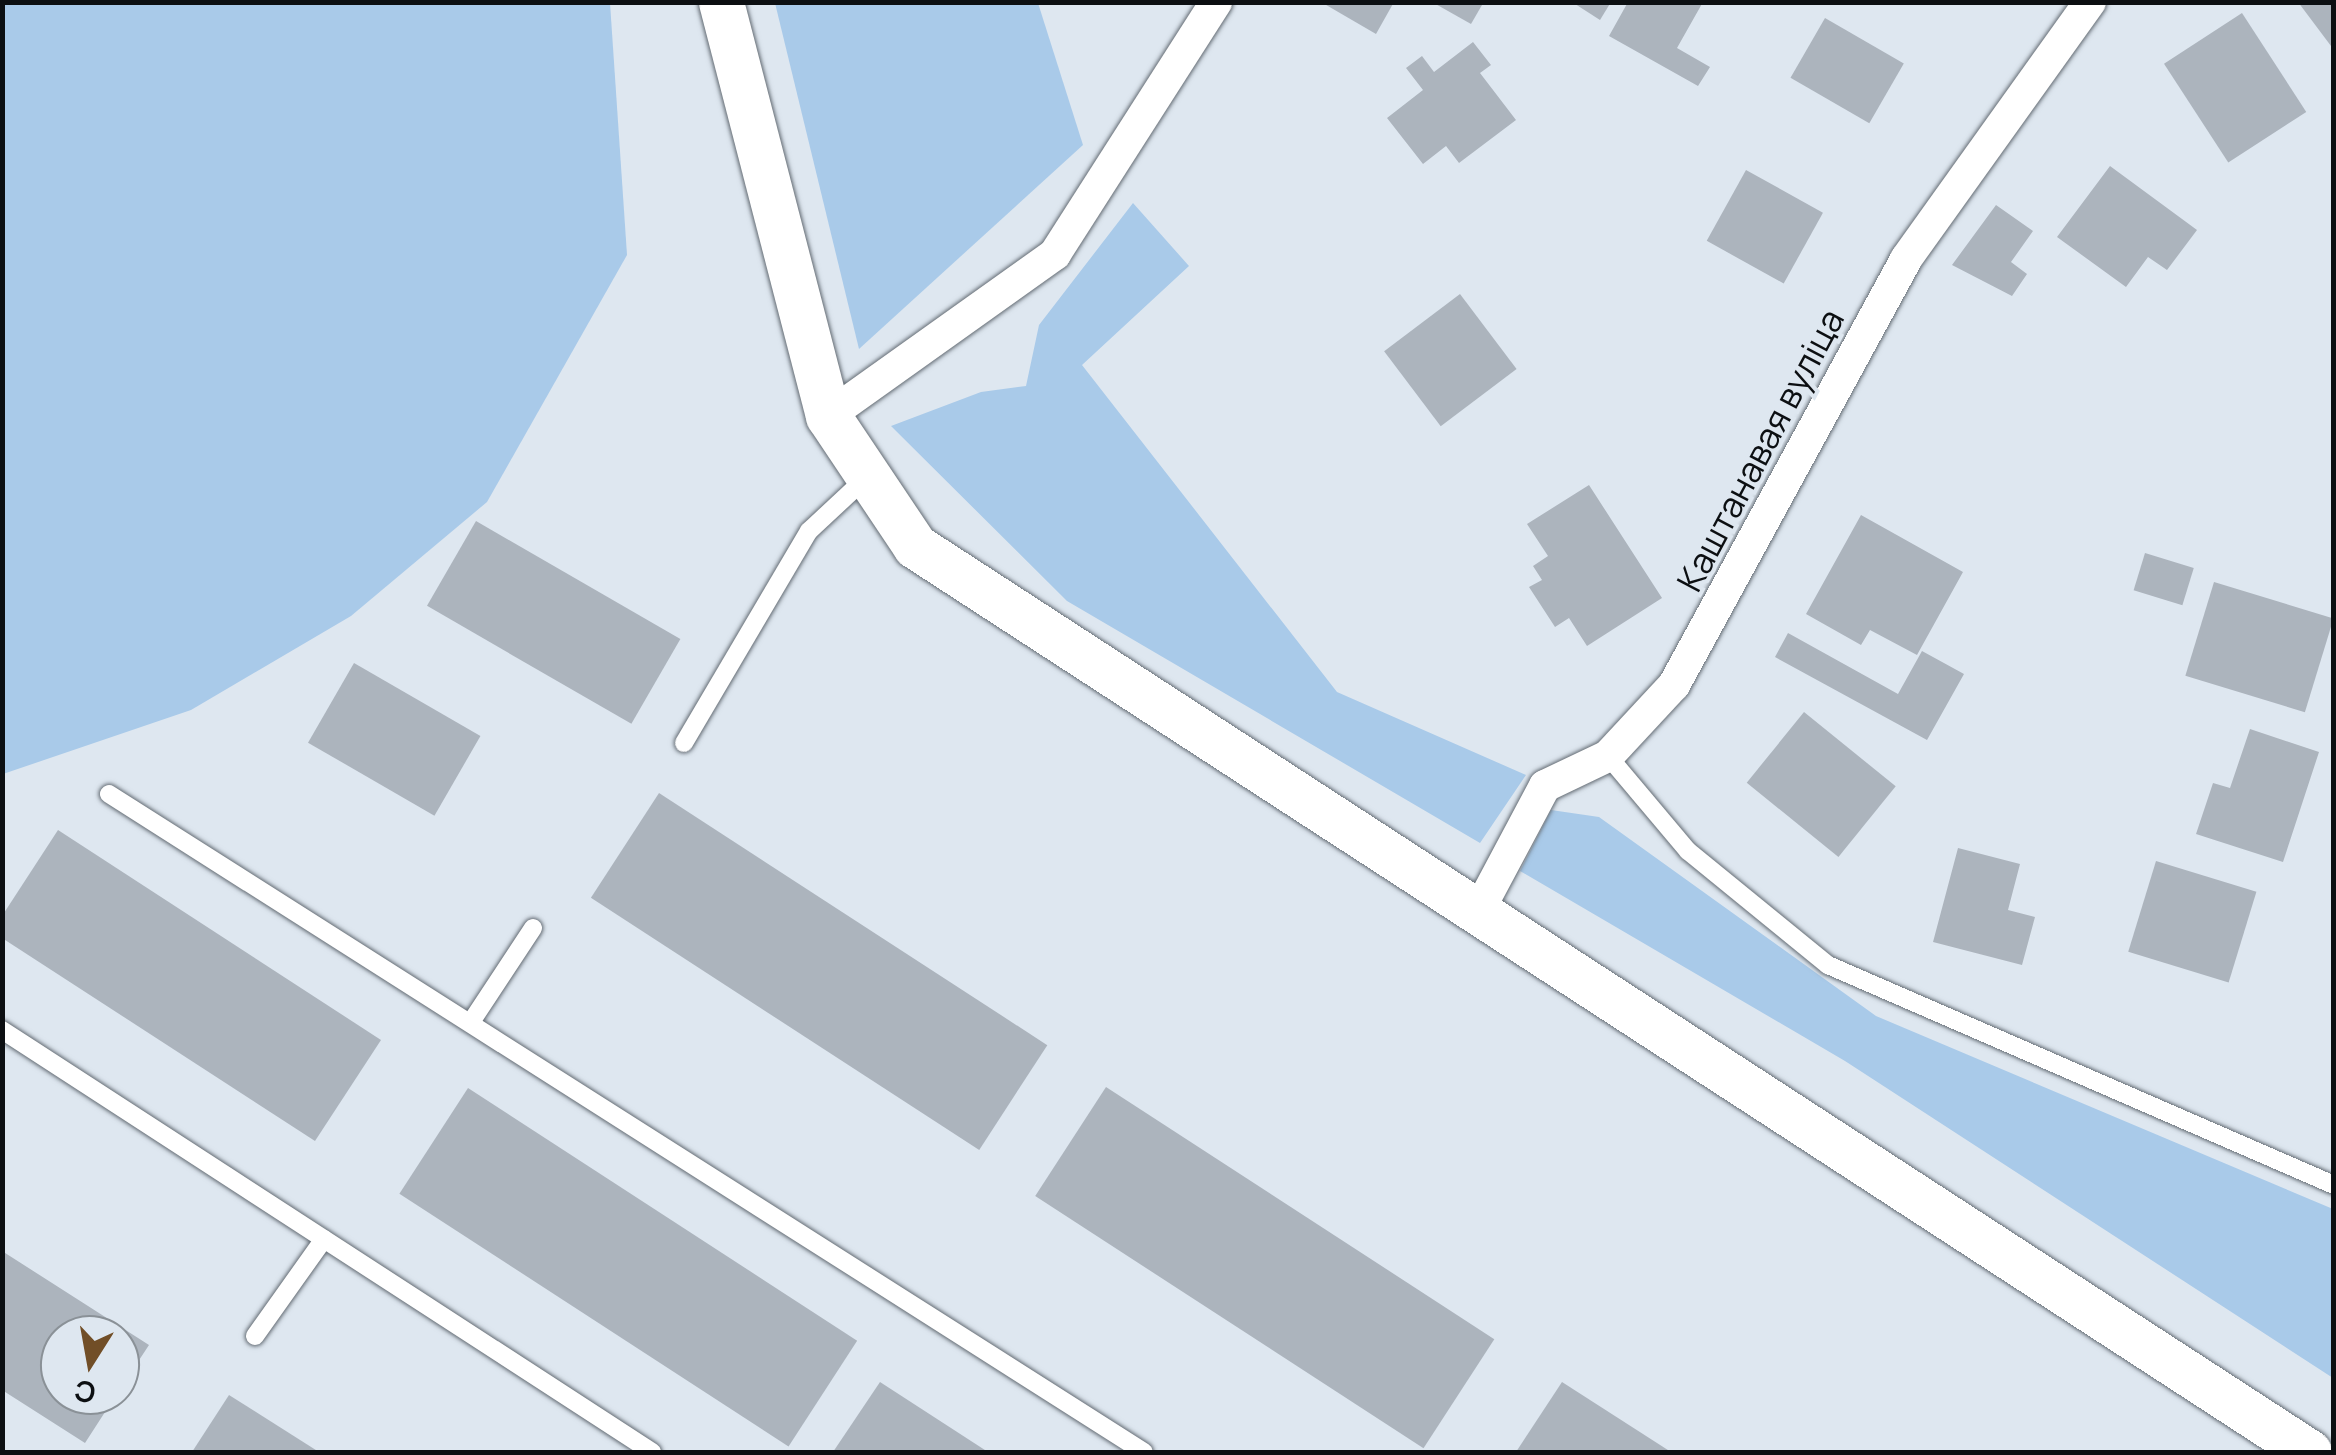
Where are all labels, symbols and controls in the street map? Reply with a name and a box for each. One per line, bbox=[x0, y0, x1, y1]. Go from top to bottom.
street label: Каштанавая вуліца bbox=[1668, 302, 1852, 598]
north arrow bbox=[40, 1315, 140, 1415]
text: С bbox=[71, 1372, 98, 1413]

